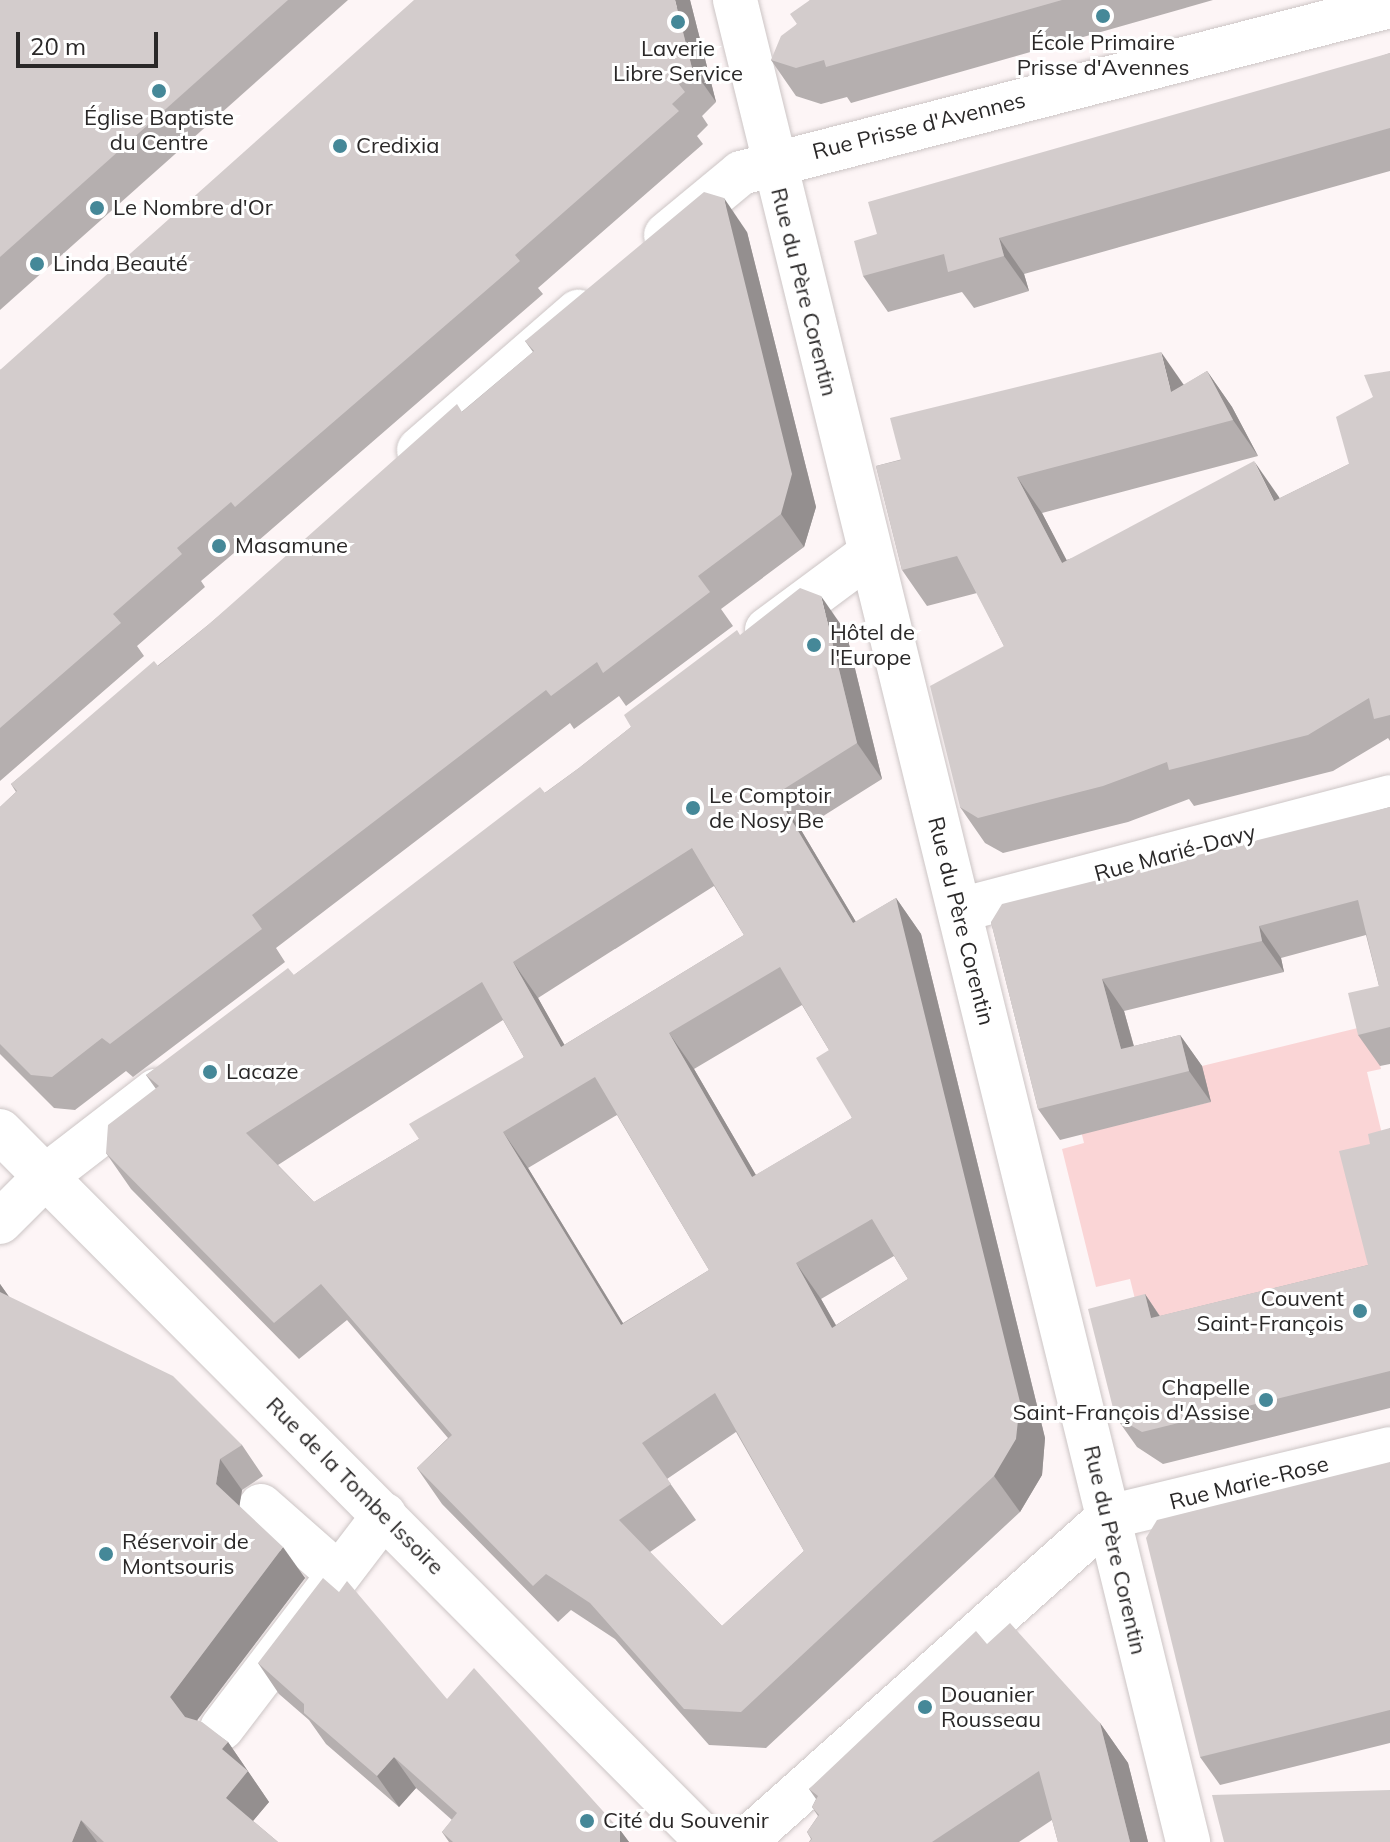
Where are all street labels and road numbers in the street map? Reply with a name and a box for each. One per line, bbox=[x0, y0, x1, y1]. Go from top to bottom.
street label: Rue Prisse d'Avennes bbox=[810, 87, 1028, 165]
street label: Rue du Père Corentin bbox=[765, 185, 843, 399]
street label: Rue du Père Corentin bbox=[922, 814, 1000, 1028]
street label: Rue Marié-Davy bbox=[1092, 819, 1258, 887]
street label: Rue de la Tombe Issoire bbox=[261, 1392, 449, 1580]
street label: Rue du Père Corentin bbox=[1078, 1443, 1152, 1657]
street label: Rue Marie-Rose bbox=[1167, 1450, 1331, 1516]

